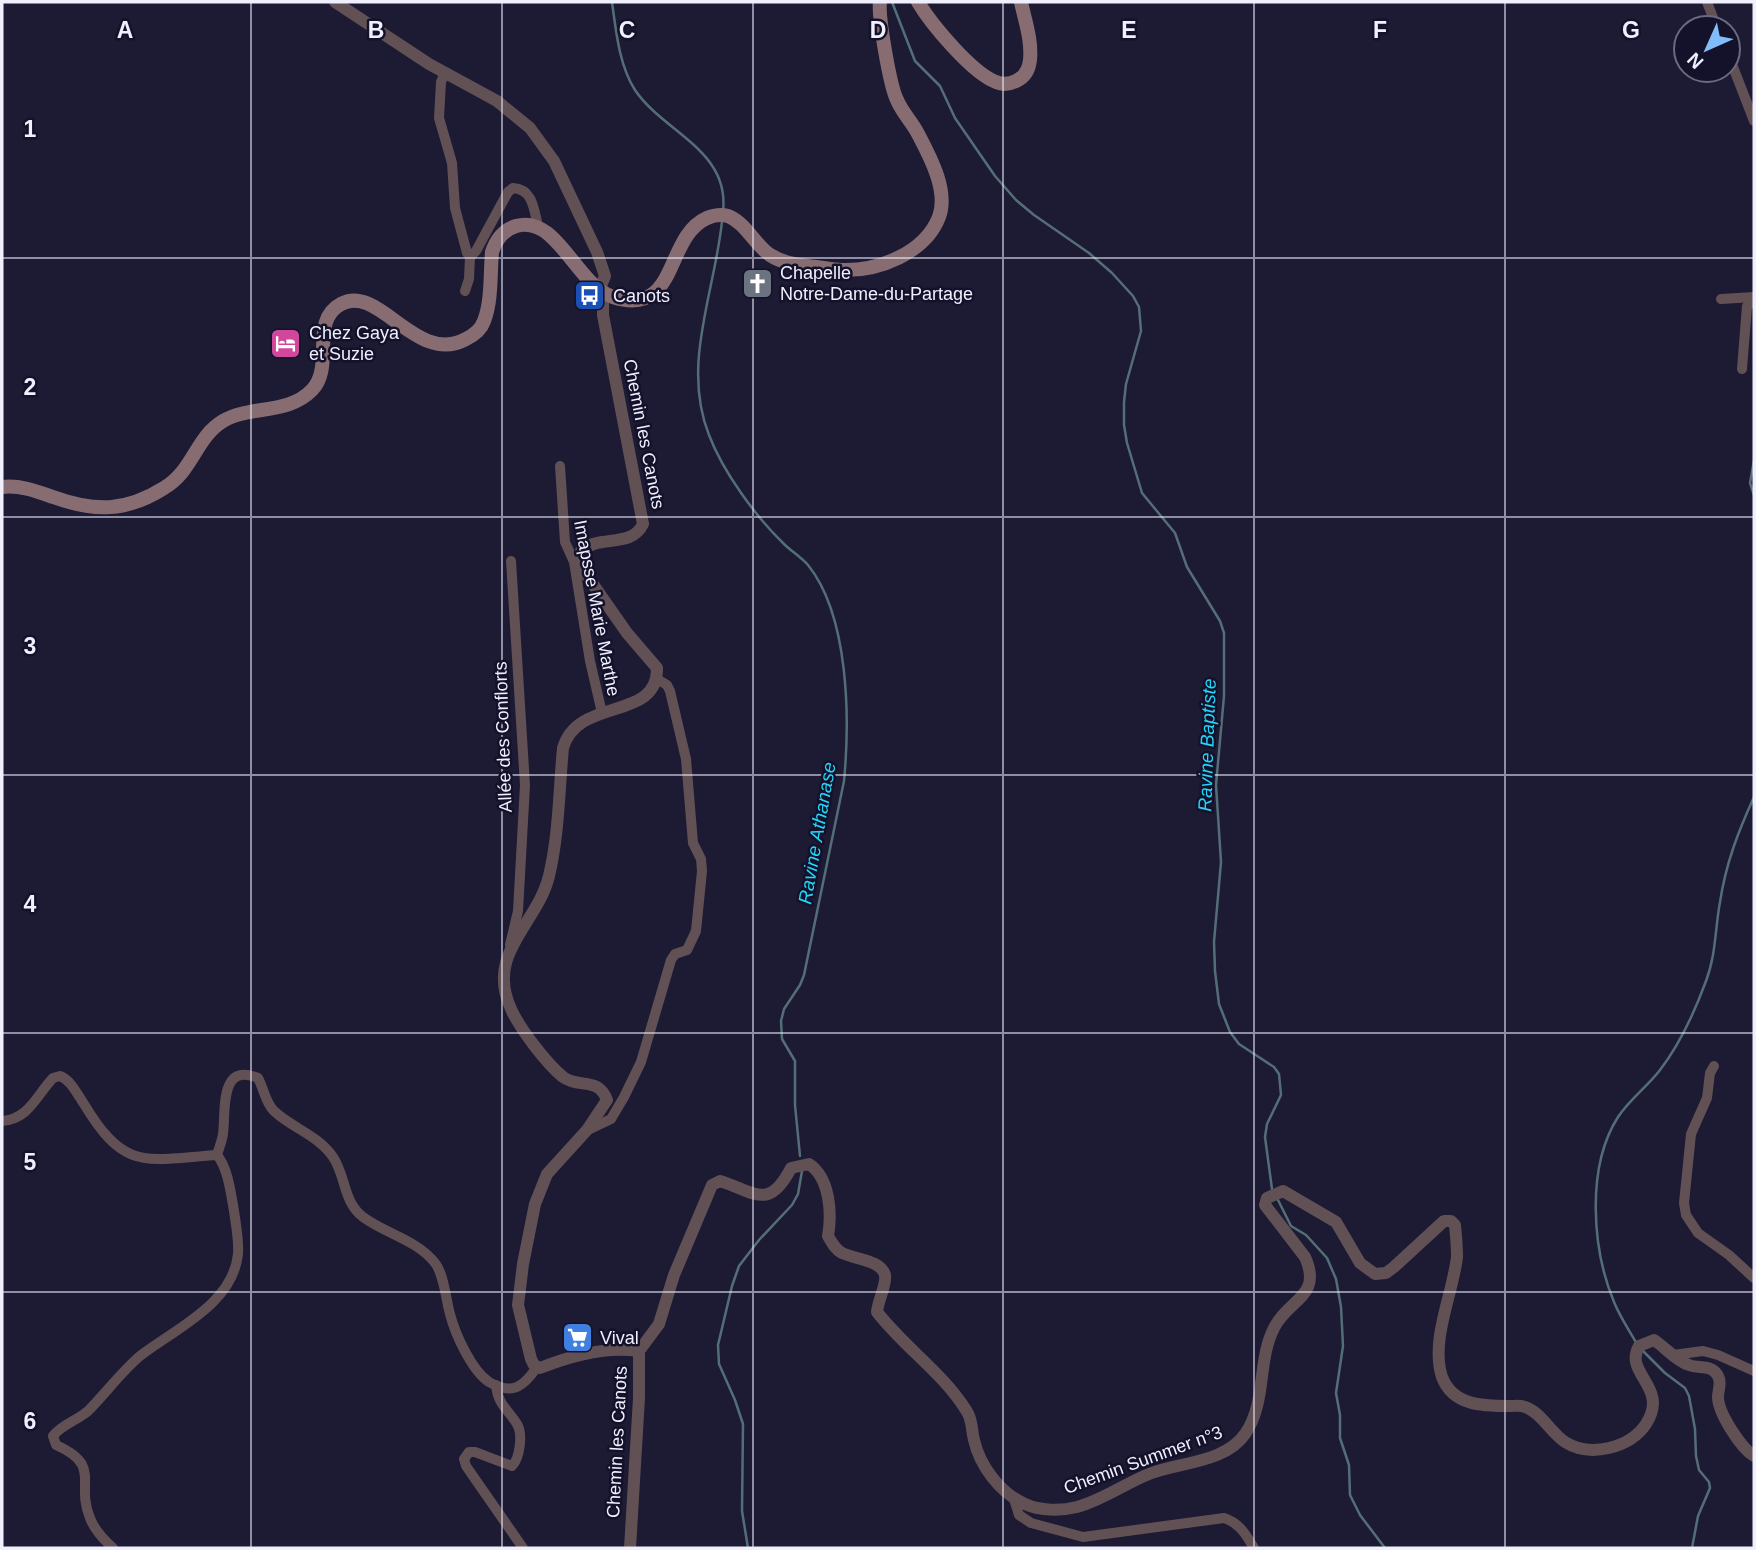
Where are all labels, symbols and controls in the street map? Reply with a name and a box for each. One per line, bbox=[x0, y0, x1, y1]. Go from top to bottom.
north arrow bbox=[1672, 14, 1742, 84]
text: A bbox=[117, 17, 133, 43]
text: B bbox=[368, 17, 384, 43]
text: C bbox=[619, 17, 635, 43]
text: D bbox=[870, 17, 886, 43]
text: E bbox=[1121, 17, 1137, 43]
text: F bbox=[1373, 17, 1387, 43]
text: G bbox=[1622, 17, 1640, 43]
text: N bbox=[1683, 48, 1708, 73]
text: 1 bbox=[24, 116, 37, 142]
place label: Chapelle Notre-Dame-du-Partage bbox=[780, 263, 973, 304]
church icon: Chapelle Notre-Dame-du-Partage bbox=[740, 266, 774, 300]
bus stop icon: Canots bbox=[573, 279, 607, 313]
place label: Canots bbox=[613, 286, 670, 306]
place label: Chez Gaya et Suzie bbox=[309, 323, 400, 364]
hotel icon: Chez Gaya et Suzie bbox=[269, 326, 303, 360]
street label: Chemin les Canots bbox=[620, 357, 668, 511]
text: 2 bbox=[24, 374, 36, 400]
street label: Imapsse Marie Marthe bbox=[570, 518, 624, 698]
text: 3 bbox=[24, 633, 36, 659]
street label: Allée des Conflorts bbox=[490, 661, 516, 813]
water label: Ravine Baptiste bbox=[1194, 678, 1220, 812]
water label: Ravine Athanase bbox=[794, 760, 840, 906]
text: 4 bbox=[24, 891, 37, 917]
text: 5 bbox=[24, 1149, 37, 1175]
supermarket icon: Vival bbox=[560, 1321, 594, 1355]
place label: Vival bbox=[600, 1328, 639, 1348]
street label: Chemin les Canots bbox=[603, 1366, 631, 1518]
text: 6 bbox=[24, 1408, 36, 1434]
street label: Chemin Summer n°3 bbox=[1061, 1422, 1225, 1498]

